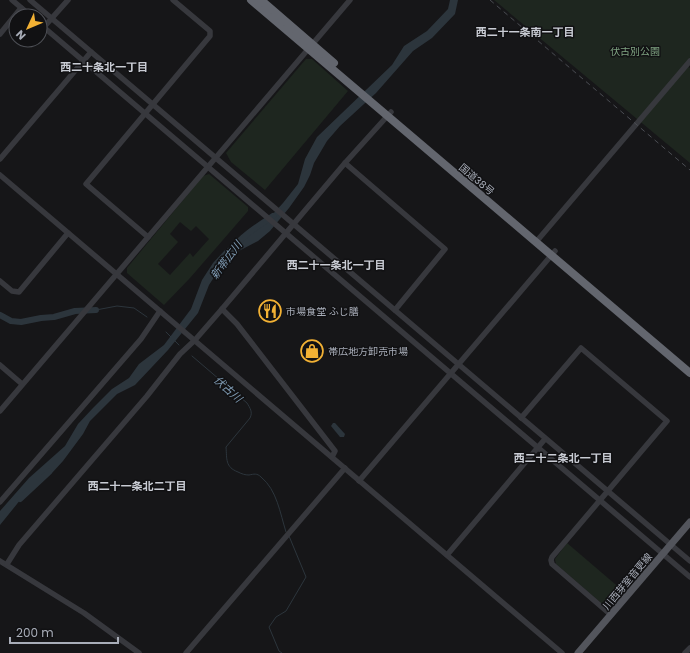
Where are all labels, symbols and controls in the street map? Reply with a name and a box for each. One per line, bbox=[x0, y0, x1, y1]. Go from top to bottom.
north arrow bbox=[8, 8, 48, 48]
district label: 西二十一条南一丁目 bbox=[476, 24, 575, 40]
text: N bbox=[12, 26, 29, 43]
park label: 伏古別公園 bbox=[610, 44, 660, 59]
district label: 西二十条北一丁目 bbox=[60, 59, 148, 75]
street label: 国道38号 bbox=[456, 160, 498, 199]
water label: 新帯広川 bbox=[206, 237, 246, 282]
district label: 西二十一条北一丁目 bbox=[287, 257, 386, 273]
restaurant icon: 市場食堂 ふじ膳 bbox=[257, 298, 283, 324]
place label: 市場食堂 ふじ膳 bbox=[286, 304, 359, 319]
shop icon: 帯広地方卸売市場 bbox=[299, 338, 325, 364]
place label: 帯広地方卸売市場 bbox=[328, 344, 408, 359]
water label: 伏古川 bbox=[210, 372, 246, 407]
district label: 西二十二条北一丁目 bbox=[514, 450, 613, 466]
district label: 西二十一条北二丁目 bbox=[88, 478, 187, 494]
street label: 川西芽室音更線 bbox=[599, 550, 656, 613]
scale bar bbox=[10, 619, 118, 645]
text: 200 m bbox=[16, 624, 54, 641]

